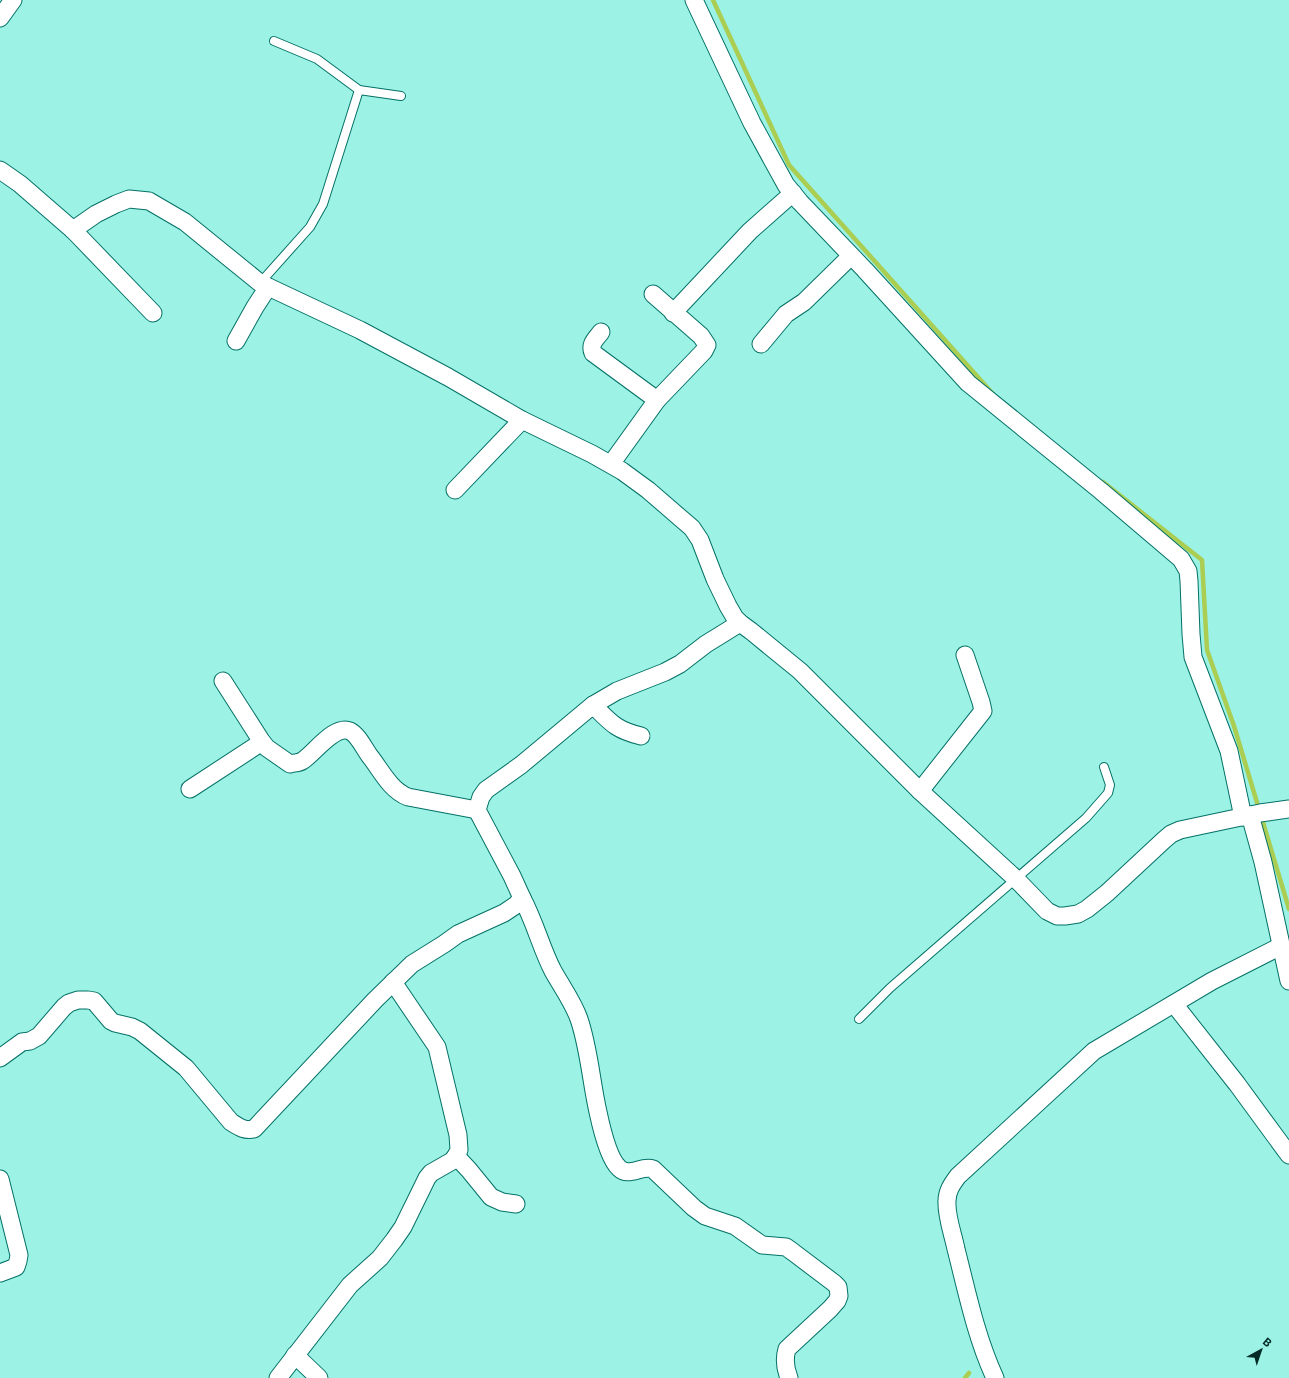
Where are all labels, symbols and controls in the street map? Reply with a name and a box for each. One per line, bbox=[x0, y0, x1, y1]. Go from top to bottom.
north arrow bbox=[1241, 1330, 1281, 1370]
text: B bbox=[1260, 1335, 1275, 1350]

